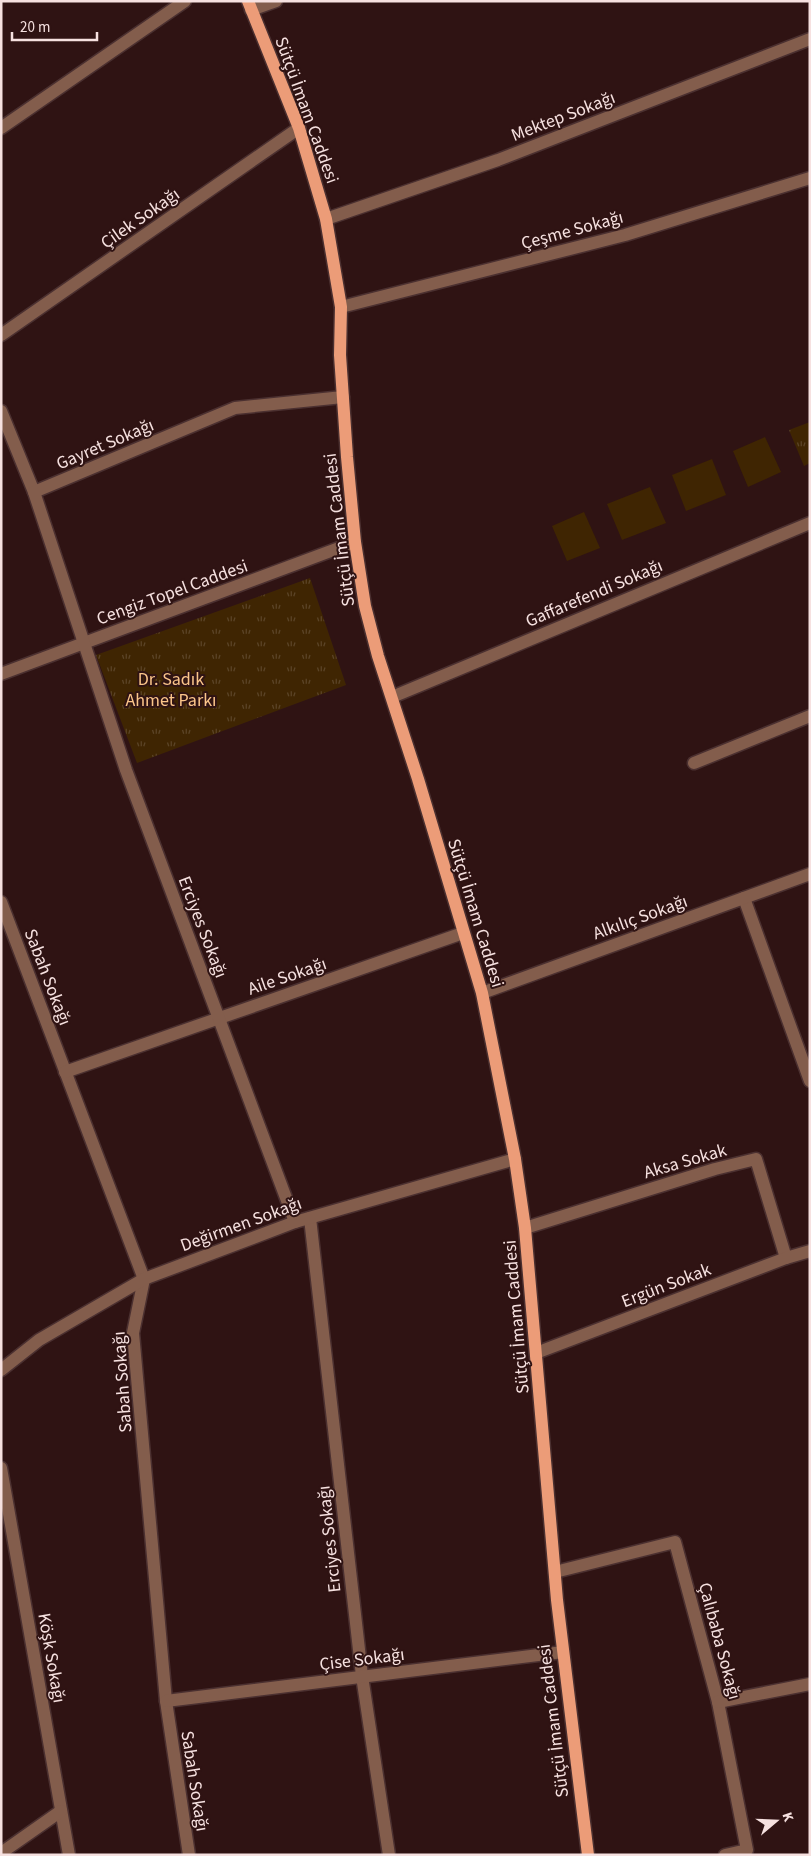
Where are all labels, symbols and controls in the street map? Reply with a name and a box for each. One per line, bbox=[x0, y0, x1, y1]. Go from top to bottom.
scale bar bbox=[12, 10, 98, 42]
text: 20 m bbox=[20, 17, 50, 38]
street label: Sütçü İmam Caddesi bbox=[268, 33, 345, 187]
street label: Mektep Sokağı bbox=[508, 85, 619, 148]
street label: Çilek Sokağı bbox=[96, 182, 185, 255]
street label: Çeşme Sokağı bbox=[518, 205, 626, 256]
street label: Gayret Sokağı bbox=[53, 413, 158, 476]
street label: Sütçü İmam Caddesi bbox=[318, 452, 361, 608]
street label: Cengiz Topel Caddesi bbox=[93, 553, 251, 631]
street label: Gaffarefendi Sokağı bbox=[522, 553, 667, 634]
park label: Dr. Sadık Ahmet Parkı bbox=[125, 667, 217, 713]
street label: Sütçü İmam Caddesi bbox=[441, 836, 510, 991]
street label: Erciyes Sokağı bbox=[172, 873, 233, 982]
street label: Alkılıç Sokağı bbox=[589, 889, 691, 946]
street label: Sabah Sokağı bbox=[18, 925, 77, 1029]
street label: Aile Sokağı bbox=[244, 951, 330, 1002]
street label: Aksa Sokak bbox=[641, 1138, 730, 1185]
street label: Değirmen Sokağı bbox=[177, 1191, 305, 1258]
street label: Sütçü İmam Caddesi bbox=[497, 1239, 536, 1395]
street label: Ergün Sokak bbox=[618, 1257, 715, 1314]
street label: Sabah Sokağı bbox=[106, 1330, 139, 1433]
street label: Erciyes Sokağı bbox=[311, 1484, 348, 1594]
street label: Çalıbaba Sokağı bbox=[692, 1580, 747, 1702]
street label: Köşk Sokağı bbox=[31, 1611, 72, 1705]
street label: Çise Sokağı bbox=[318, 1642, 406, 1677]
street label: Sütçü İmam Caddesi bbox=[532, 1643, 575, 1799]
street label: Sabah Sokağı bbox=[174, 1729, 215, 1833]
north arrow bbox=[751, 1796, 801, 1846]
text: K bbox=[776, 1810, 798, 1825]

